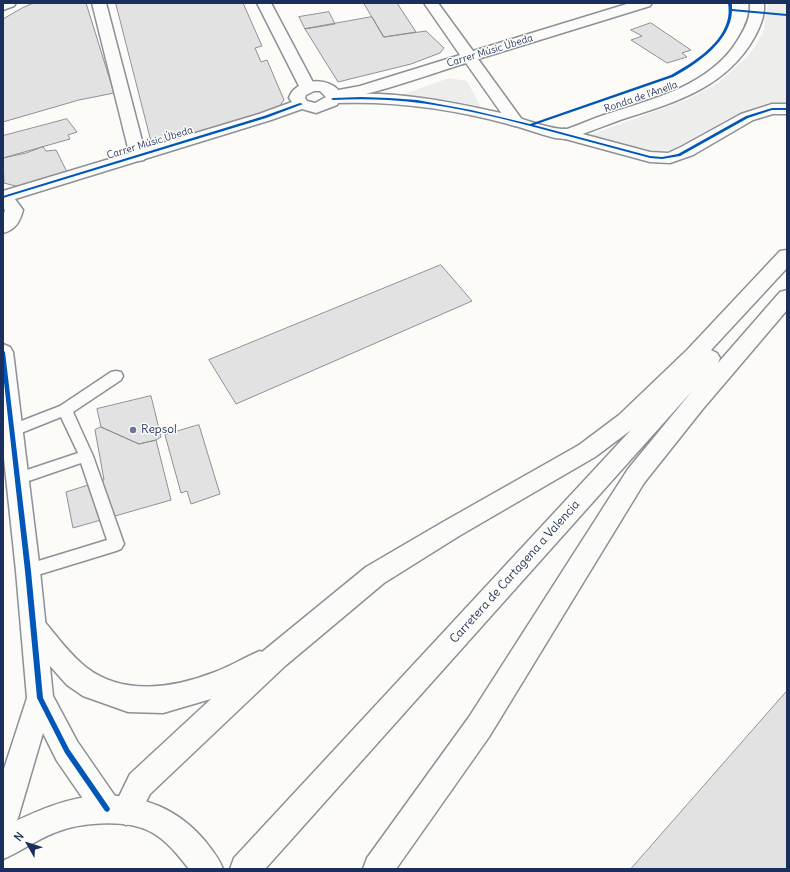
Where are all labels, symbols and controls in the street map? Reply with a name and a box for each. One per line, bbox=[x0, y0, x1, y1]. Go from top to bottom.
street label: Carrer Músic Úbeda bbox=[446, 32, 534, 70]
street label: Ronda de l'Anella bbox=[603, 79, 679, 115]
street label: Carrer Músic Úbeda bbox=[106, 124, 194, 162]
place label: Repsol bbox=[141, 423, 177, 437]
marker: Repsol bbox=[128, 425, 138, 435]
street label: Carretera de Cartagena a Valencia bbox=[447, 498, 583, 646]
north arrow bbox=[8, 824, 48, 864]
text: N bbox=[11, 829, 27, 844]

